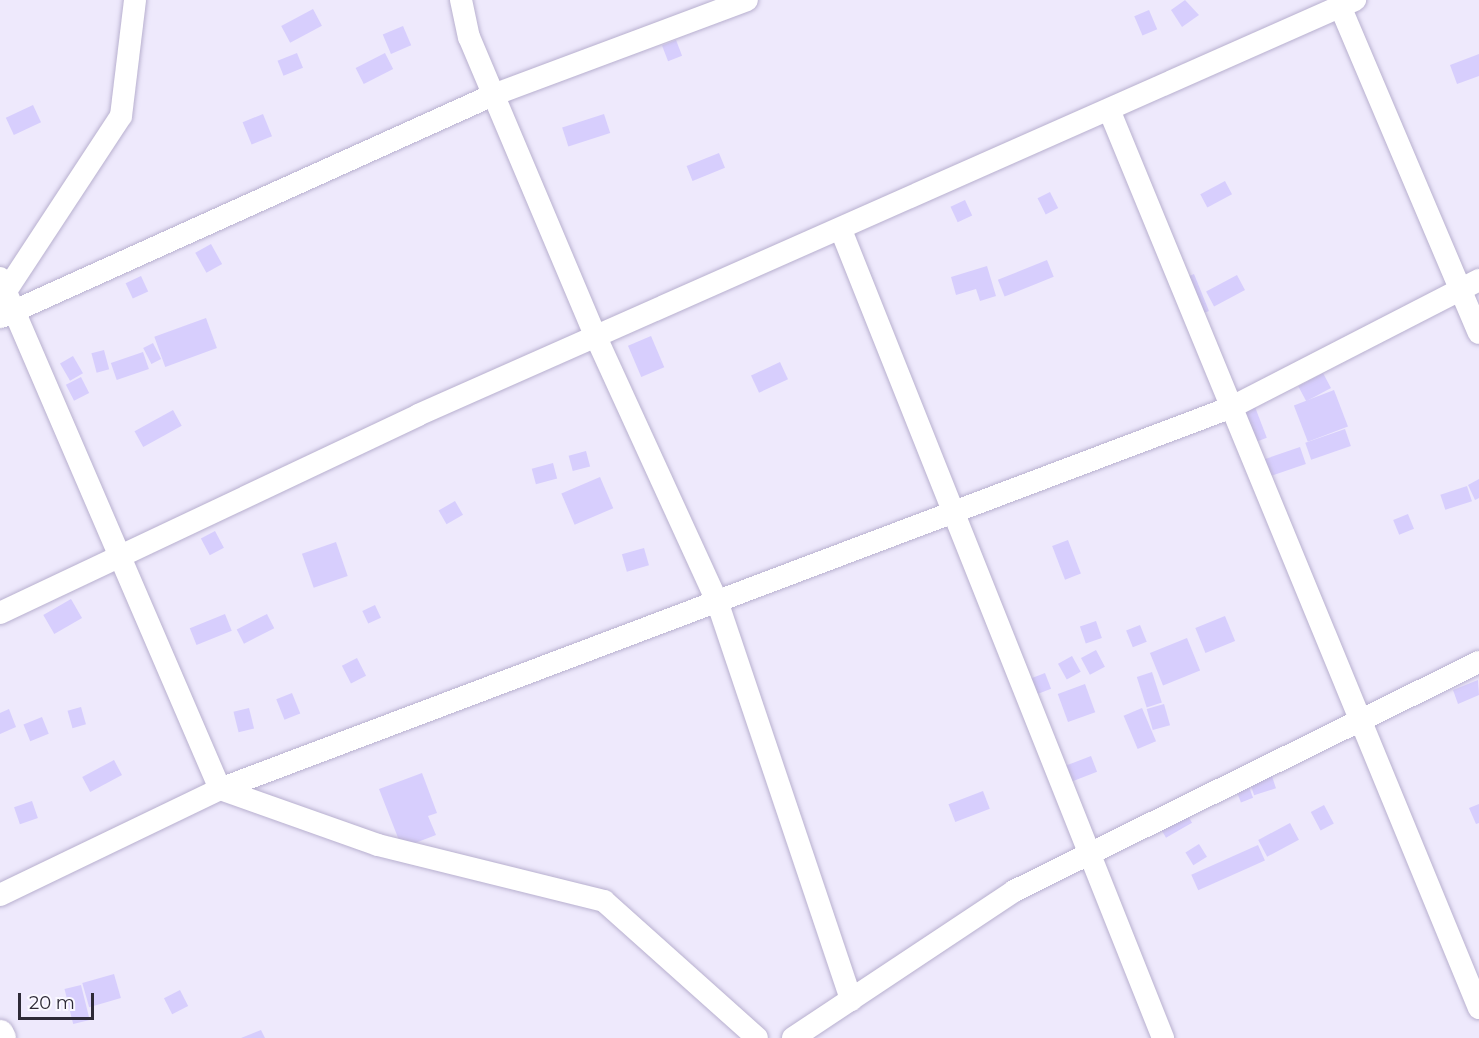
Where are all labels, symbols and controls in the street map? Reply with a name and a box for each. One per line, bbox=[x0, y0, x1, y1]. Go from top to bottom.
scale bar bbox=[21, 981, 98, 1019]
text: 20 m bbox=[29, 992, 75, 1014]

